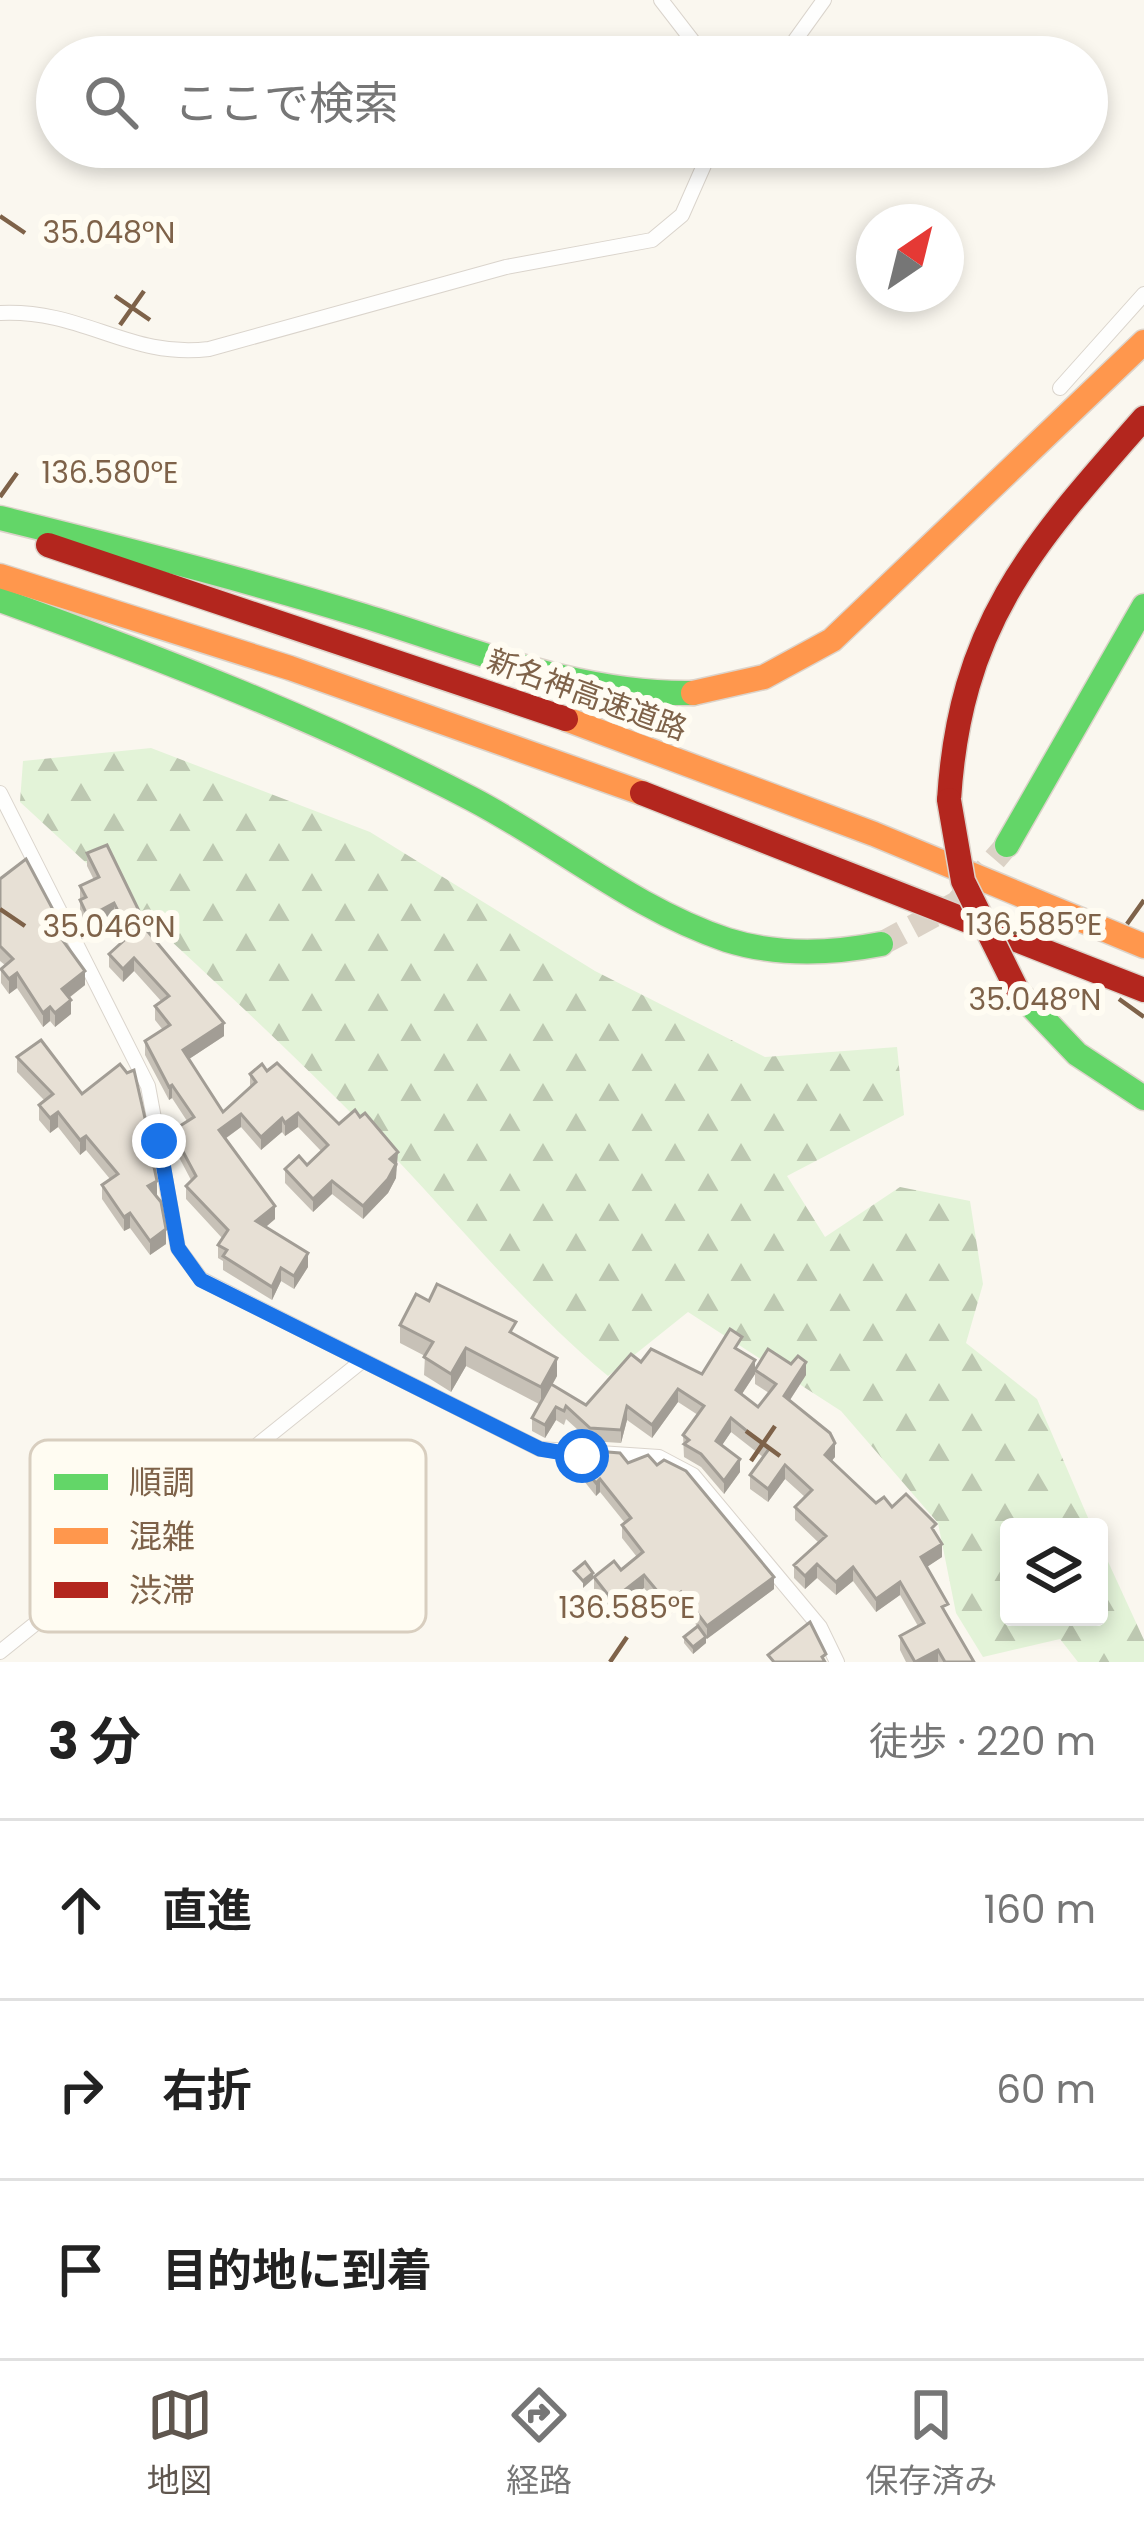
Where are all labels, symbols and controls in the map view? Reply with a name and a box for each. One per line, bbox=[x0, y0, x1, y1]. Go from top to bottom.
search box bbox=[36, 36, 1108, 168]
icon: search bbox=[78, 69, 144, 135]
text: ここで検索 bbox=[174, 72, 399, 135]
north arrow bbox=[856, 204, 964, 312]
text: 35.048°N bbox=[43, 211, 175, 254]
text: 136.580°E bbox=[42, 451, 178, 494]
street label: 新名神高速道路 bbox=[481, 638, 693, 751]
text: 136.585°E bbox=[966, 903, 1102, 946]
text: 35.046°N bbox=[43, 905, 175, 948]
text: 35.048°N bbox=[969, 978, 1101, 1021]
route end bbox=[132, 1114, 186, 1168]
route start bbox=[555, 1429, 609, 1483]
legend bbox=[30, 1440, 426, 1632]
text: 順調 bbox=[129, 1459, 195, 1506]
text: 混雑 bbox=[129, 1513, 195, 1560]
map controls bbox=[1000, 1518, 1108, 1626]
button: layers bbox=[1000, 1518, 1108, 1626]
text: 渋滞 bbox=[129, 1567, 195, 1614]
text: 136.585°E bbox=[559, 1586, 695, 1629]
text: 3 分 bbox=[48, 1705, 141, 1777]
text: 徒歩 · 220 m bbox=[869, 1714, 1096, 1769]
icon: ahead bbox=[48, 1877, 114, 1943]
text: 直進 bbox=[162, 1879, 252, 1942]
text: 160 m bbox=[984, 1882, 1096, 1937]
icon: right bbox=[48, 2057, 114, 2123]
text: 右折 bbox=[162, 2059, 252, 2122]
text: 60 m bbox=[996, 2062, 1096, 2117]
icon: arrive bbox=[48, 2237, 114, 2303]
text: 目的地に到着 bbox=[162, 2239, 432, 2302]
tab: 地図 bbox=[147, 2382, 213, 2506]
tab: 経路 bbox=[506, 2382, 572, 2506]
tab: 保存済み bbox=[865, 2382, 997, 2506]

